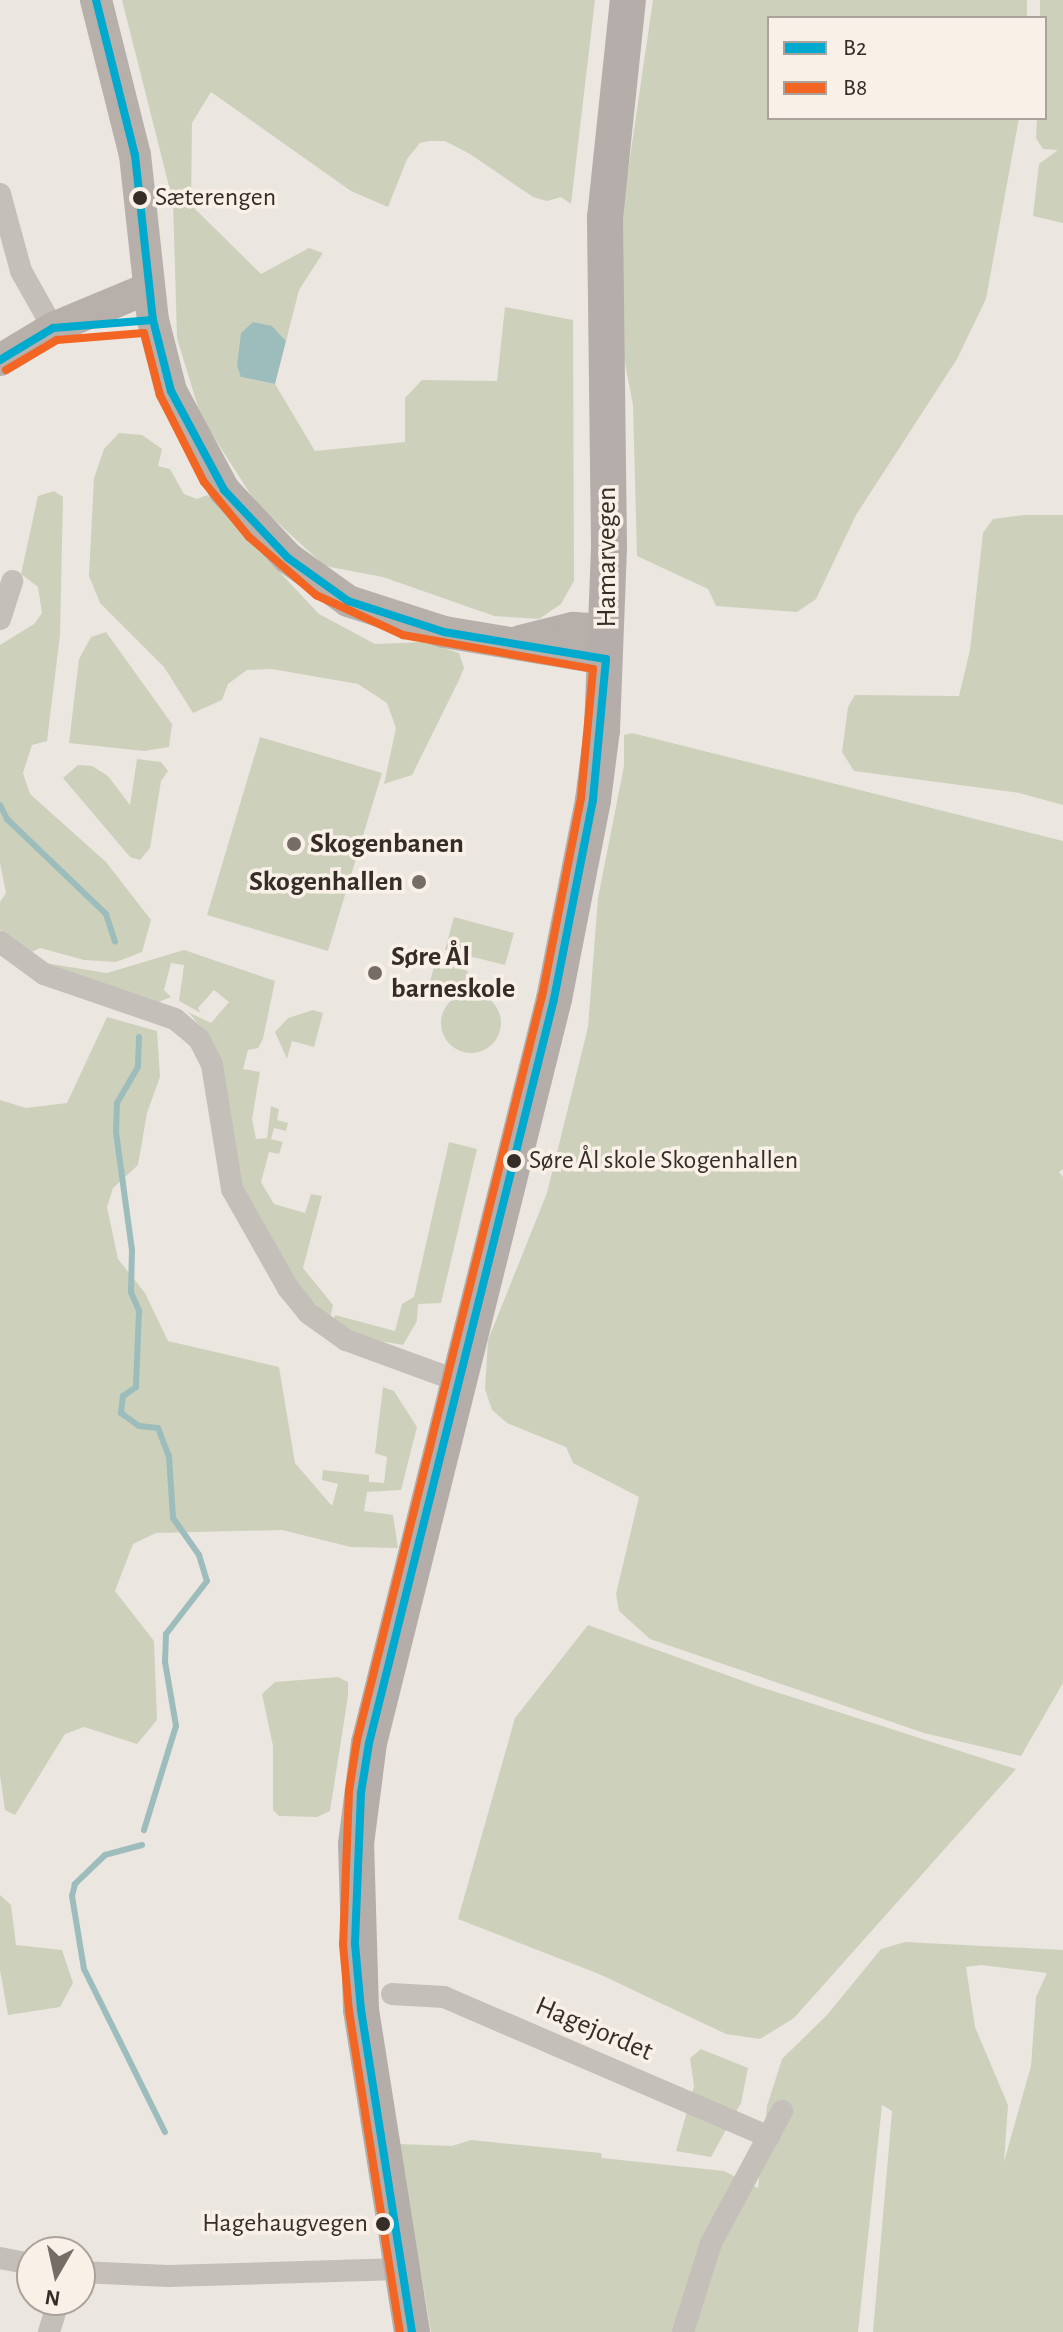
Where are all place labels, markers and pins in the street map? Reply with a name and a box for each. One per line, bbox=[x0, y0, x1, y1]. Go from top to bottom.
place label: Sæterengen bbox=[155, 182, 276, 214]
marker: Sæterengen bbox=[132, 190, 148, 206]
place label: Skogenbanen bbox=[310, 827, 464, 861]
marker: Skogenbanen bbox=[285, 835, 303, 853]
place label: Skogenhallen bbox=[249, 865, 403, 899]
marker: Skogenhallen bbox=[410, 873, 428, 891]
place label: Søre Ål barneskole bbox=[391, 940, 515, 1006]
marker: Søre Ål barneskole bbox=[366, 964, 384, 982]
place label: Søre Ål skole Skogenhallen bbox=[529, 1145, 798, 1177]
marker: Søre Ål skole Skogenhallen bbox=[506, 1153, 522, 1169]
place label: Hagehaugvegen bbox=[202, 2208, 368, 2240]
marker: Hagehaugvegen bbox=[375, 2216, 391, 2232]

